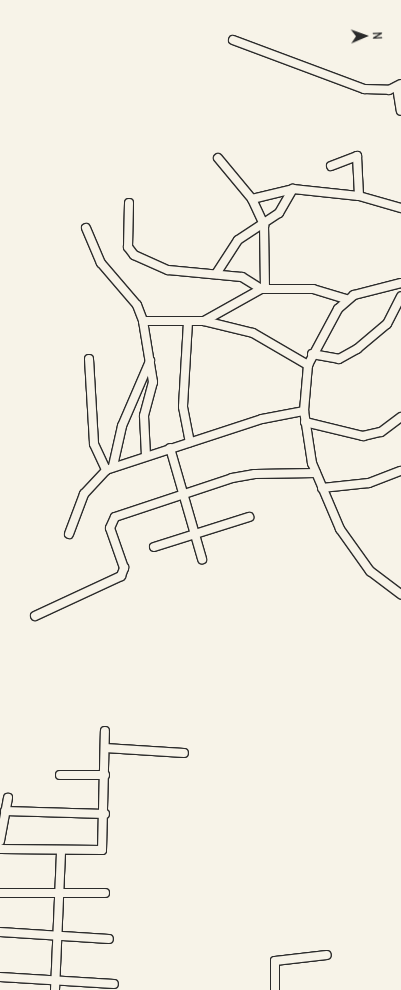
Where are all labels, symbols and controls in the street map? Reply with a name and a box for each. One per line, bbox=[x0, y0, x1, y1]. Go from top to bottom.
north arrow bbox=[345, 16, 385, 56]
text: N bbox=[370, 32, 384, 40]

